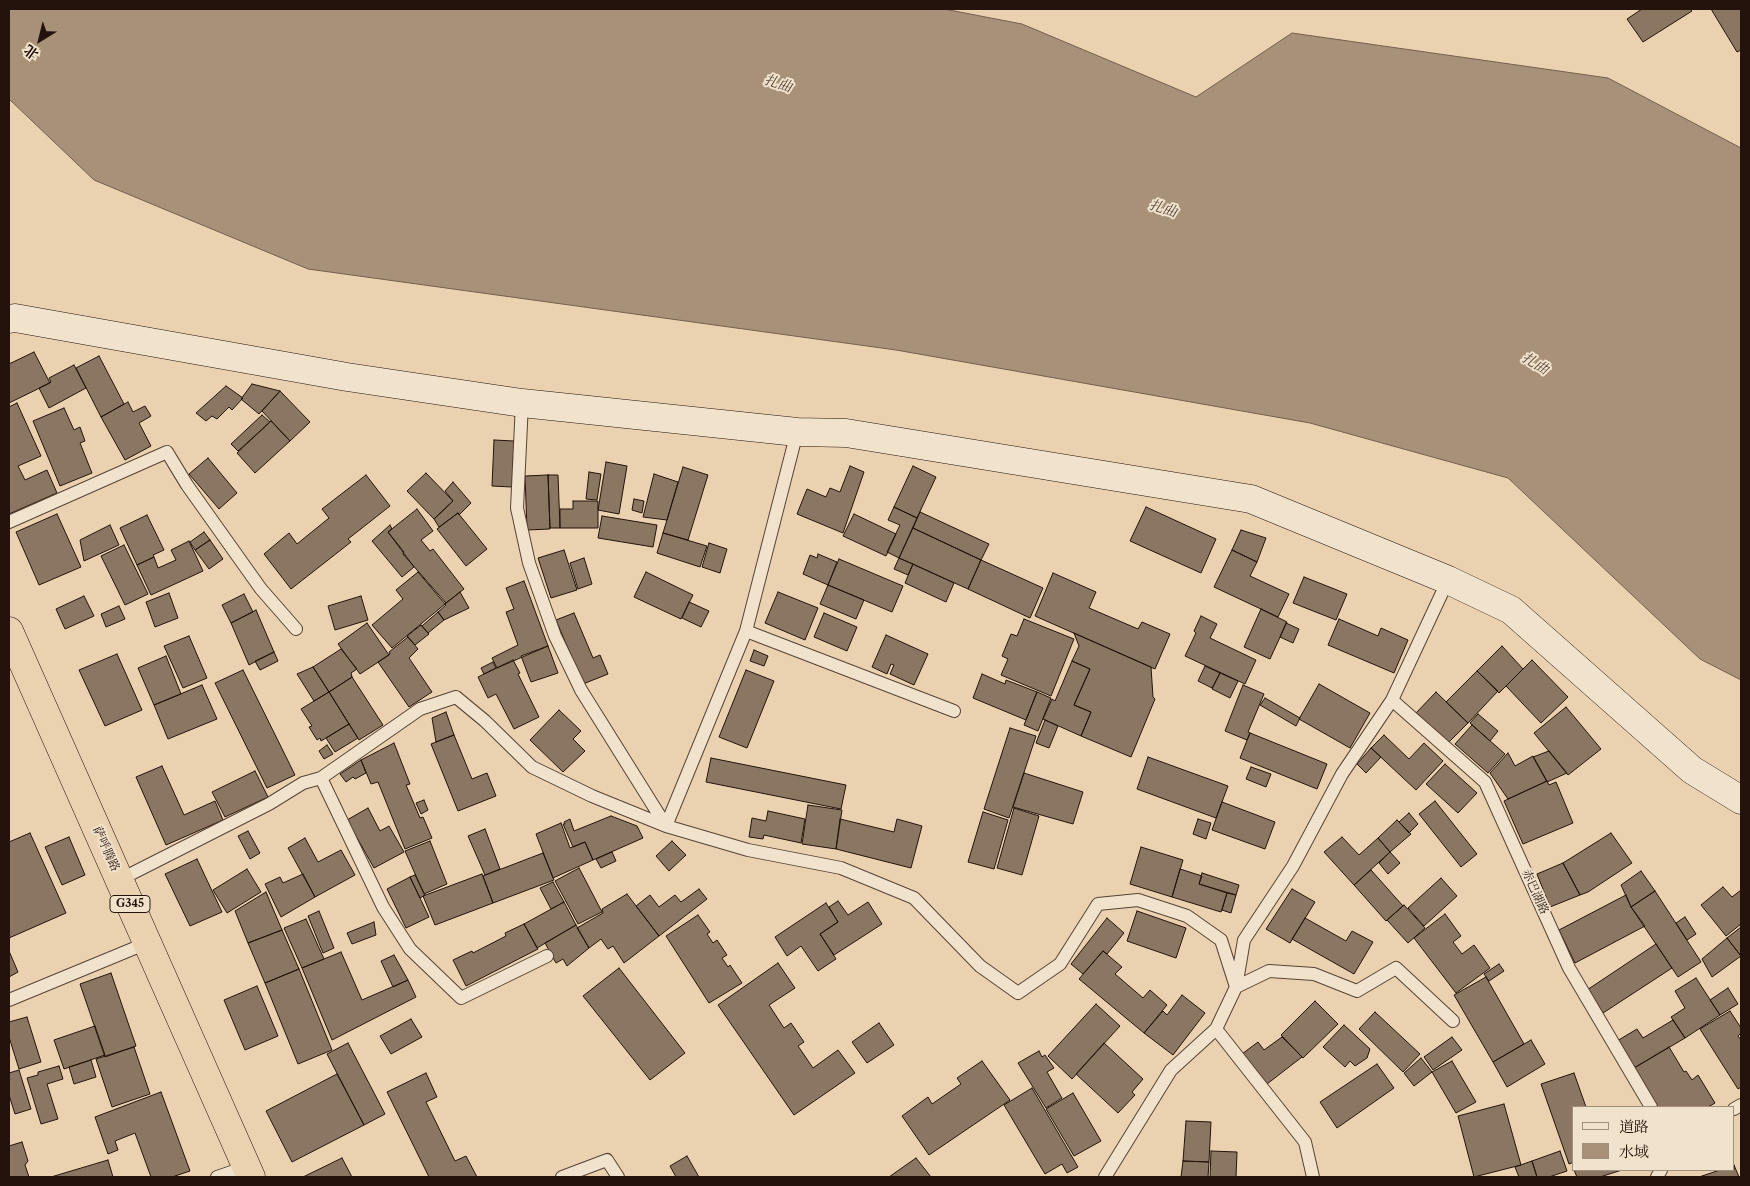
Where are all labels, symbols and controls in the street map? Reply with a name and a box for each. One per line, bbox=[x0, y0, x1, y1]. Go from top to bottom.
north arrow bbox=[15, 15, 65, 65]
text: 北 bbox=[20, 41, 42, 64]
water label: 扎曲 bbox=[762, 72, 794, 96]
water label: 扎曲 bbox=[1147, 197, 1179, 221]
water label: 扎曲 bbox=[1519, 350, 1551, 378]
street label: 萨呼腾路 bbox=[90, 824, 122, 874]
street label: 赤巴湖路 bbox=[1519, 867, 1551, 917]
road number: G345 bbox=[110, 896, 150, 912]
legend bbox=[1572, 1106, 1735, 1171]
text: 道路 bbox=[1619, 1117, 1649, 1136]
text: 水域 bbox=[1619, 1142, 1649, 1161]

